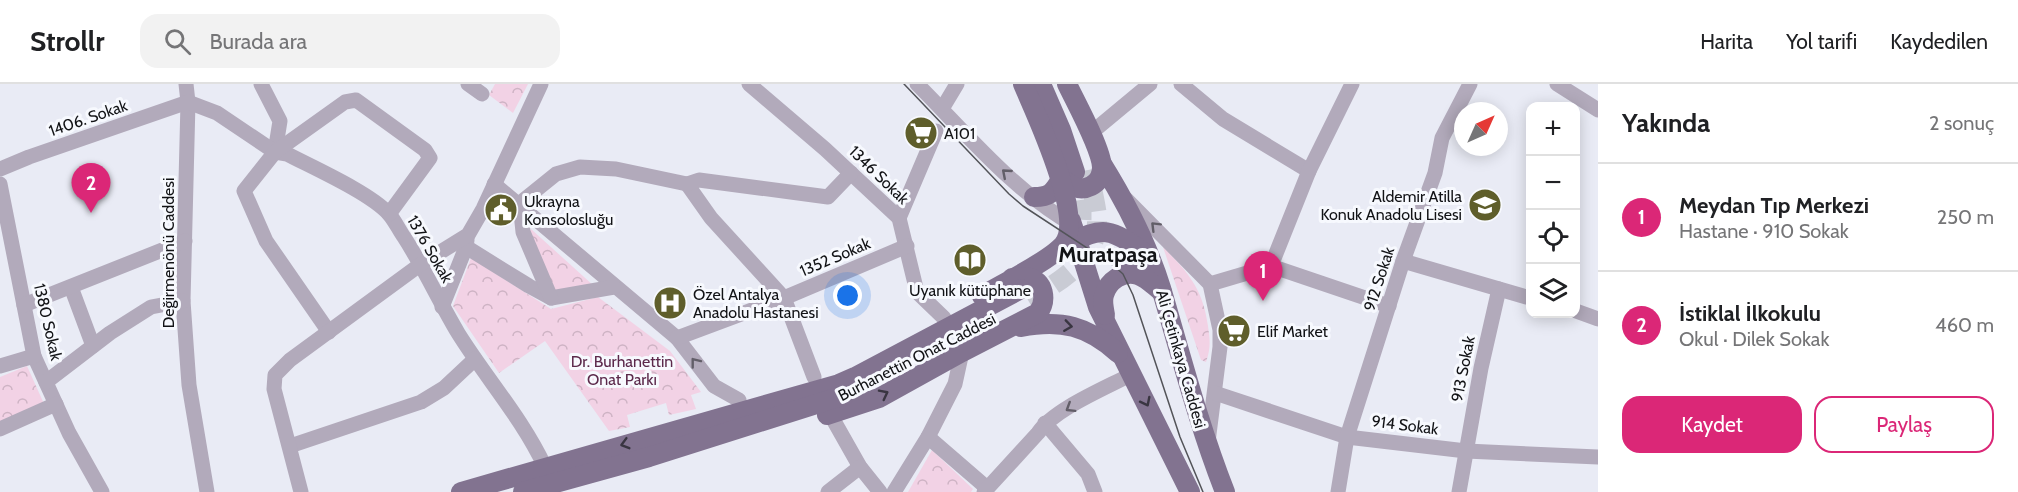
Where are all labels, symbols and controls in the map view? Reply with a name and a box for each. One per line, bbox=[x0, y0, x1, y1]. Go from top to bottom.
search box bbox=[140, 14, 560, 68]
text: Strollr bbox=[30, 24, 104, 58]
icon: search bbox=[161, 25, 194, 58]
text: Burada ara bbox=[209, 28, 307, 55]
text: Harita bbox=[1700, 29, 1753, 54]
text: Yol tarifi bbox=[1786, 29, 1857, 54]
text: Kaydedilen bbox=[1890, 29, 1988, 54]
street label: 1406. Sokak bbox=[46, 95, 131, 140]
north arrow bbox=[1454, 102, 1508, 156]
map controls bbox=[1526, 102, 1580, 318]
button: + bbox=[1526, 102, 1580, 156]
text: Yakında bbox=[1622, 107, 1710, 139]
text: 2 sonuç bbox=[1929, 111, 1994, 135]
supermarket icon: A101 bbox=[903, 115, 939, 151]
place label: A101 bbox=[944, 124, 975, 143]
street label: 1346 Sokak bbox=[845, 142, 913, 209]
button: − bbox=[1526, 156, 1580, 210]
pin: 2 bbox=[72, 164, 110, 213]
one-way arrow bbox=[1002, 169, 1013, 180]
street label: Değirmenönü Caddesi bbox=[159, 178, 178, 328]
place label: Aldemir Atilla Konuk Anadolu Lisesi bbox=[1320, 187, 1462, 224]
school or university icon: Aldemir Atilla Konuk Anadolu Lisesi bbox=[1467, 187, 1503, 223]
public building icon: Ukrayna Konsolosluğu bbox=[483, 192, 519, 228]
place label: Ukrayna Konsolosluğu bbox=[524, 192, 613, 229]
text: Meydan Tıp Merkezi bbox=[1679, 192, 1869, 219]
text: 1 bbox=[1638, 205, 1645, 229]
text: 250 m bbox=[1937, 205, 1994, 229]
button: locate bbox=[1526, 210, 1580, 264]
street label: 1376 Sokak bbox=[403, 212, 457, 287]
text: Hastane · 910 Sokak bbox=[1679, 219, 1849, 243]
one-way arrow bbox=[1151, 223, 1162, 234]
street label: 1352 Sokak bbox=[797, 233, 874, 280]
district label: Muratpaşa bbox=[1058, 241, 1158, 268]
library icon: Uyanık kütüphane bbox=[952, 242, 988, 278]
street label: 912 Sokak bbox=[1360, 244, 1399, 313]
pin: 1 bbox=[1244, 252, 1282, 301]
button: layers bbox=[1526, 264, 1580, 318]
your location bbox=[833, 281, 862, 310]
place label: Uyanık kütüphane bbox=[909, 281, 1031, 300]
street label: 1380 Sokak bbox=[30, 282, 66, 363]
hospital icon: Özel Antalya Anadolu Hastanesi bbox=[652, 285, 688, 321]
place label: Özel Antalya Anadolu Hastanesi bbox=[693, 285, 819, 322]
street label: Ali Çetinkaya Caddesi bbox=[1152, 288, 1210, 430]
text: İstiklal İlkokulu bbox=[1679, 300, 1821, 327]
street label: Burhanettin Onat Caddesi bbox=[835, 309, 999, 405]
supermarket icon: Elif Market bbox=[1216, 313, 1252, 349]
text: 2 bbox=[1636, 313, 1647, 337]
text: 460 m bbox=[1935, 313, 1994, 337]
one-way arrow bbox=[1063, 319, 1072, 331]
place label: Elif Market bbox=[1257, 322, 1329, 341]
text: Okul · Dilek Sokak bbox=[1679, 327, 1829, 351]
street label: 913 Sokak bbox=[1447, 334, 1479, 404]
park label: Dr. Burhanettin Onat Parkı bbox=[571, 352, 673, 389]
one-way arrow bbox=[692, 358, 703, 369]
one-way arrow bbox=[878, 390, 889, 401]
one-way arrow bbox=[1139, 396, 1150, 407]
button: Kaydet bbox=[1622, 396, 1802, 453]
button: Paylaş bbox=[1814, 396, 1994, 453]
one-way arrow bbox=[1065, 400, 1076, 411]
street label: 914 Sokak bbox=[1370, 411, 1440, 439]
one-way arrow bbox=[620, 437, 631, 449]

